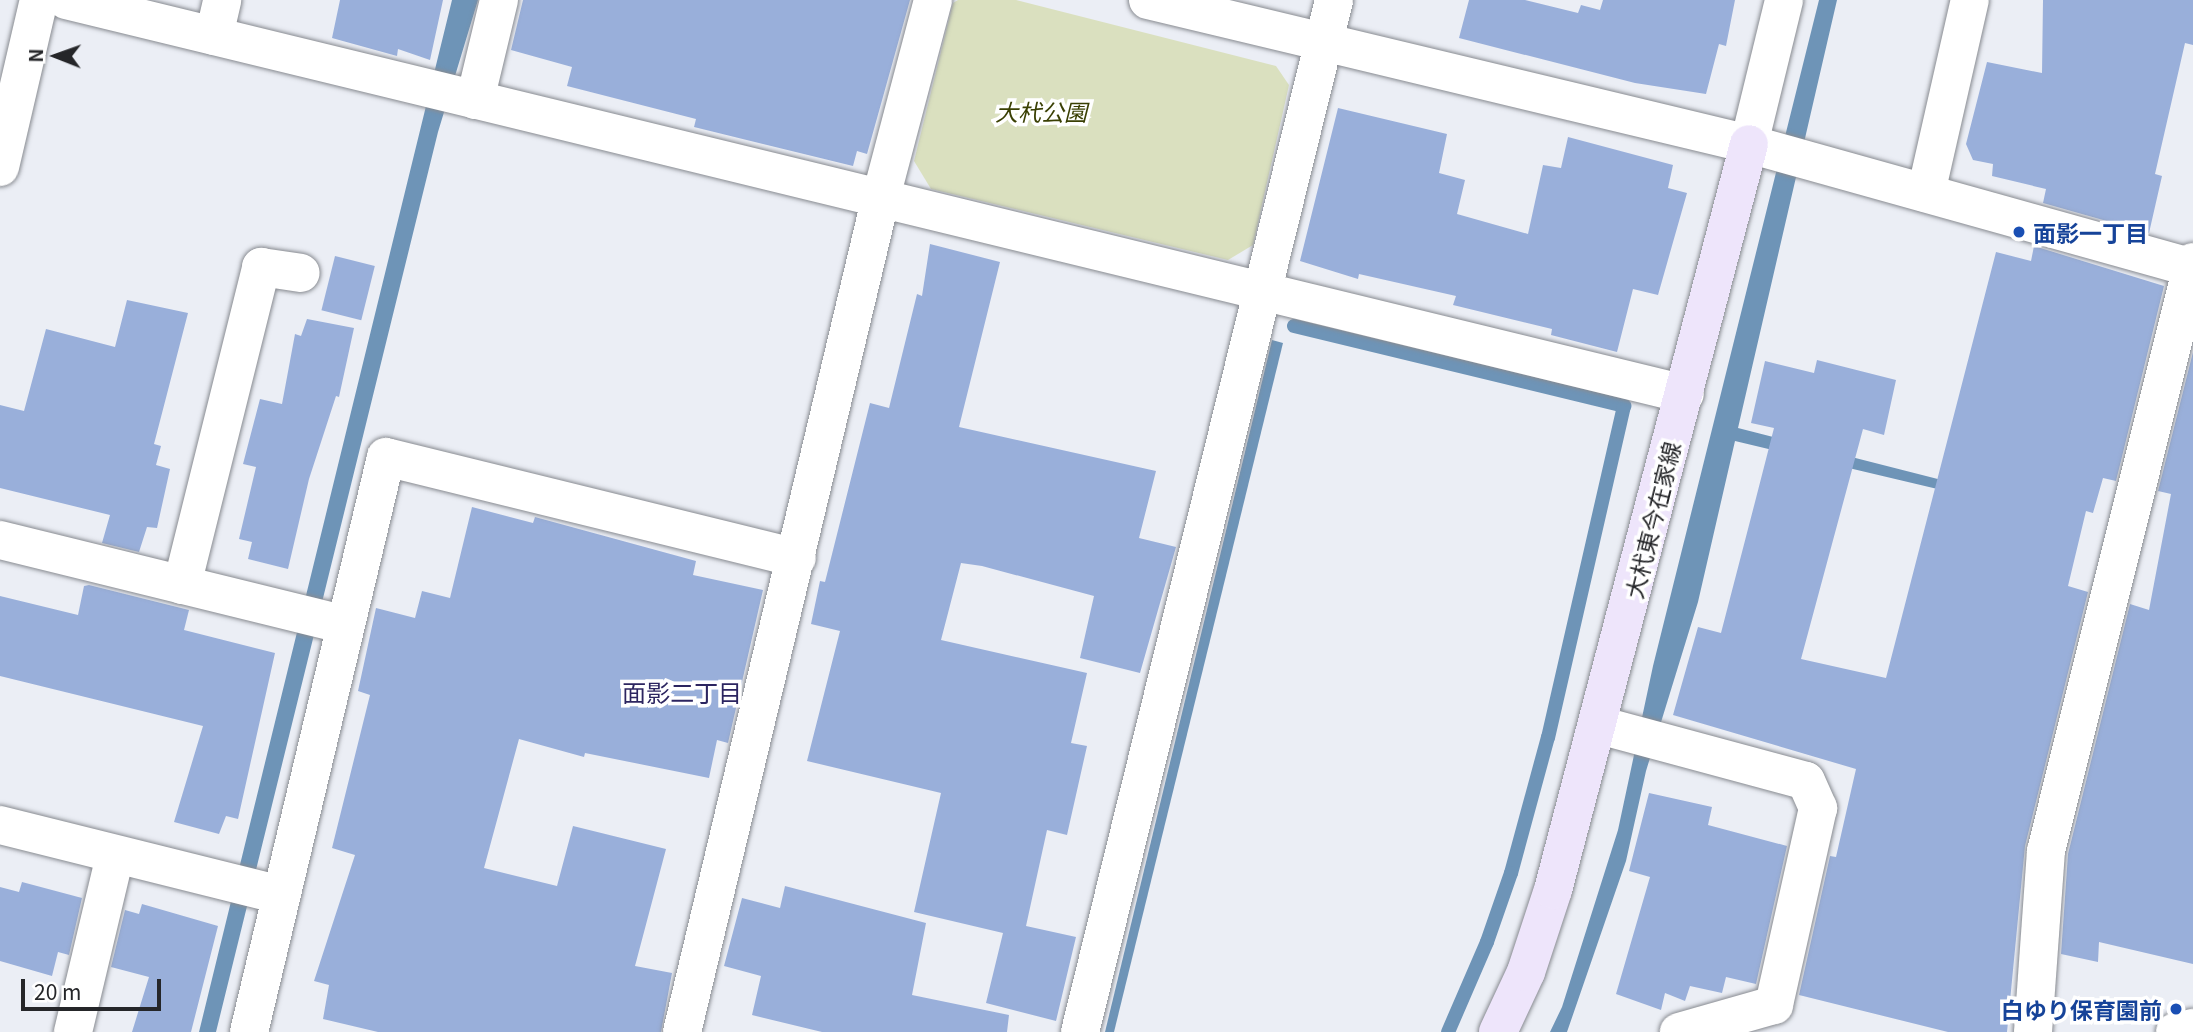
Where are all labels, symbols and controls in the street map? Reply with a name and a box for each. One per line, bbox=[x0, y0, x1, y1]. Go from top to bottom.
north arrow bbox=[21, 21, 91, 91]
text: N bbox=[21, 48, 48, 63]
park label: 大杙公園 bbox=[995, 97, 1087, 125]
place label: 面影一丁目 bbox=[2033, 218, 2148, 246]
marker: 面影一丁目 bbox=[2011, 224, 2027, 240]
street label: 大杙東今在家線 bbox=[1619, 439, 1685, 601]
district label: 面影二丁目 bbox=[622, 678, 742, 706]
scale bar bbox=[24, 965, 164, 1009]
text: 20 m bbox=[34, 976, 81, 1006]
place label: 白ゆり保育園前 bbox=[2001, 995, 2162, 1023]
marker: 白ゆり保育園前 bbox=[2168, 1001, 2184, 1017]

